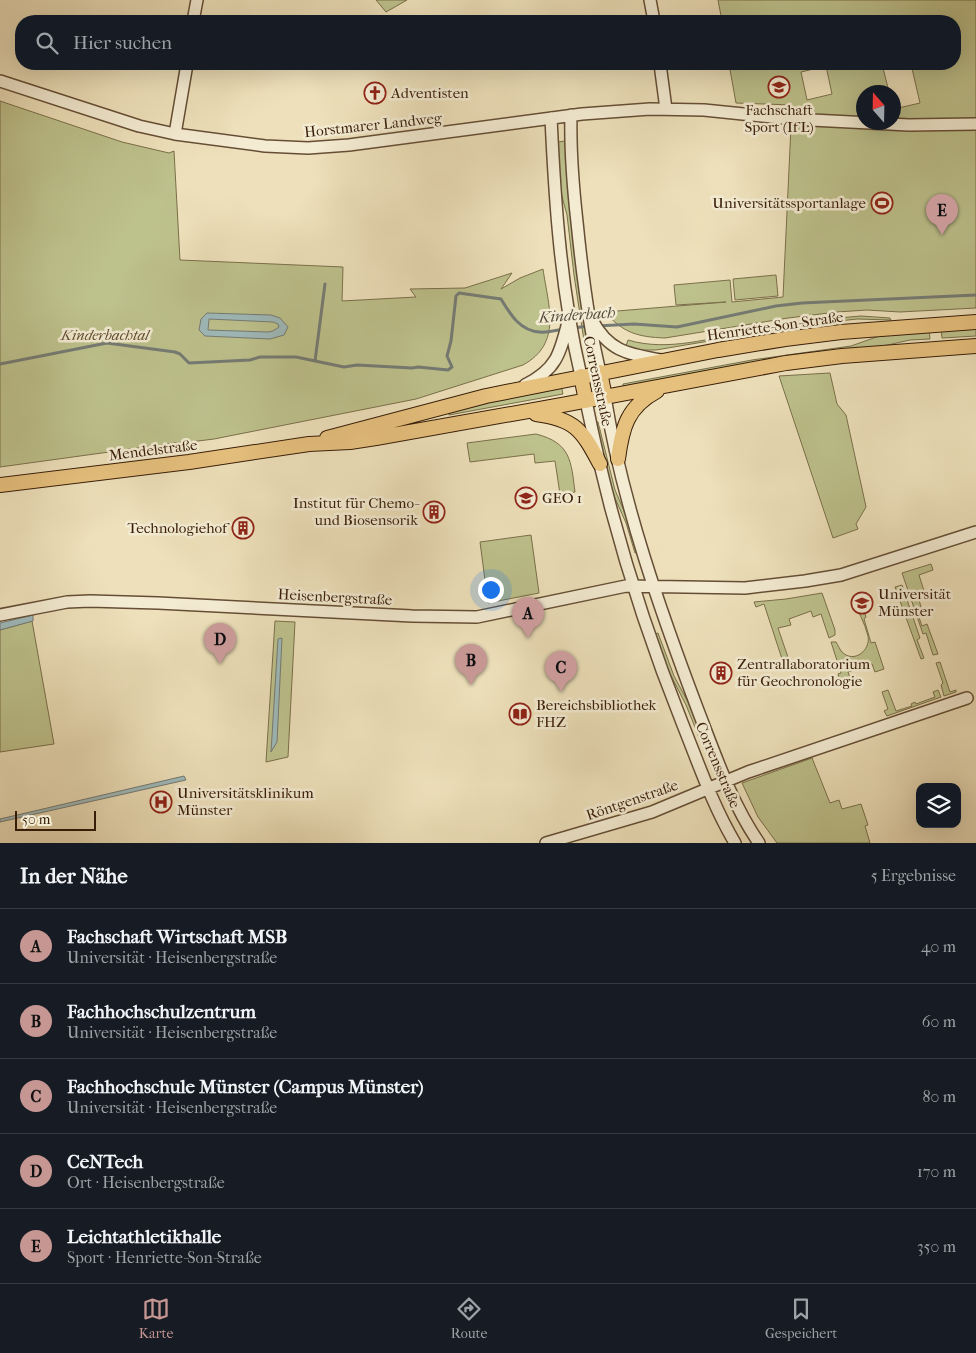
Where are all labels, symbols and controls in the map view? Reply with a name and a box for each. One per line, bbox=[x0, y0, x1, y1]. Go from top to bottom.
search box bbox=[15, 15, 961, 70]
icon: search bbox=[33, 29, 61, 57]
text: Hier suchen bbox=[73, 32, 172, 54]
school or university icon: Fachschaft Sport (IfL) bbox=[767, 75, 791, 99]
church icon: Adventisten bbox=[363, 81, 387, 105]
place label: Adventisten bbox=[390, 84, 469, 102]
north arrow bbox=[856, 85, 901, 130]
place label: Fachschaft Sport (IfL) bbox=[744, 101, 814, 136]
street label: Horstmarer Landweg bbox=[303, 109, 444, 141]
sports icon: Universitätssportanlage bbox=[870, 191, 894, 215]
place label: Universitätssportanlage bbox=[712, 194, 867, 212]
pin: E bbox=[926, 194, 958, 235]
water label: Kinderbach bbox=[537, 302, 616, 327]
street label: Henriette-Son-Straße bbox=[705, 307, 845, 345]
park label: Kinderbachtal bbox=[60, 326, 151, 344]
street label: Corrensstraße bbox=[580, 334, 616, 428]
street label: Mendelstraße bbox=[108, 436, 199, 464]
school or university icon: GEO 1 bbox=[514, 486, 538, 510]
place label: GEO 1 bbox=[542, 489, 582, 507]
place label: Institut für Chemo- und Biosensorik bbox=[293, 494, 420, 529]
building icon: Institut für Chemo- und Biosensorik bbox=[422, 500, 446, 524]
building icon: Technologiehof bbox=[231, 516, 255, 540]
place label: Technologiehof bbox=[127, 519, 230, 537]
your location bbox=[478, 577, 504, 603]
street label: Heisenbergstraße bbox=[277, 585, 393, 609]
place label: Universität Münster bbox=[878, 585, 952, 620]
school or university icon: Universität Münster bbox=[850, 591, 874, 615]
pin: A bbox=[512, 597, 544, 638]
pin: D bbox=[204, 623, 236, 664]
pin: B bbox=[455, 644, 487, 685]
pin: C bbox=[545, 651, 577, 692]
place label: Zentrallaboratorium für Geochronologie bbox=[737, 655, 871, 690]
building icon: Zentrallaboratorium für Geochronologie bbox=[709, 661, 733, 685]
place label: Bereichsbibliothek FHZ bbox=[536, 696, 657, 731]
library icon: Bereichsbibliothek FHZ bbox=[508, 702, 532, 726]
street label: Corrensstraße bbox=[692, 719, 744, 811]
street label: Röntgenstraße bbox=[584, 776, 681, 824]
map controls bbox=[916, 783, 961, 828]
button: layers bbox=[916, 783, 961, 828]
place label: Universitätsklinikum Münster bbox=[177, 784, 314, 819]
hospital icon: Universitätsklinikum Münster bbox=[149, 790, 173, 814]
scale bar bbox=[15, 808, 96, 831]
text: 50 m bbox=[22, 811, 50, 828]
text: In der Nähe bbox=[20, 864, 128, 888]
text: 5 Ergebnisse bbox=[871, 866, 956, 885]
text: Fachschaft Wirtschaft MSB bbox=[67, 926, 287, 948]
text: A bbox=[31, 937, 41, 956]
text: 40 m bbox=[921, 937, 956, 956]
text: Universität · Heisenbergstraße bbox=[67, 948, 277, 967]
text: Fachhochschulzentrum bbox=[67, 1001, 256, 1023]
text: B bbox=[31, 1012, 41, 1031]
text: 60 m bbox=[922, 1012, 956, 1031]
text: Universität · Heisenbergstraße bbox=[67, 1023, 277, 1042]
text: Fachhochschule Münster (Campus Münster) bbox=[67, 1076, 424, 1098]
text: C bbox=[31, 1087, 41, 1106]
text: 80 m bbox=[922, 1087, 956, 1106]
text: Universität · Heisenbergstraße bbox=[67, 1098, 277, 1117]
text: CeNTech bbox=[67, 1151, 143, 1173]
text: D bbox=[30, 1162, 42, 1181]
text: 170 m bbox=[917, 1162, 956, 1181]
text: Ort · Heisenbergstraße bbox=[67, 1173, 225, 1192]
text: Leichtathletikhalle bbox=[67, 1226, 221, 1248]
text: E bbox=[31, 1237, 41, 1256]
text: 350 m bbox=[917, 1237, 956, 1256]
text: Sport · Henriette-Son-Straße bbox=[67, 1248, 262, 1267]
tab: Karte bbox=[139, 1295, 173, 1342]
tab: Route bbox=[451, 1295, 488, 1342]
tab: Gespeichert bbox=[765, 1295, 837, 1342]

